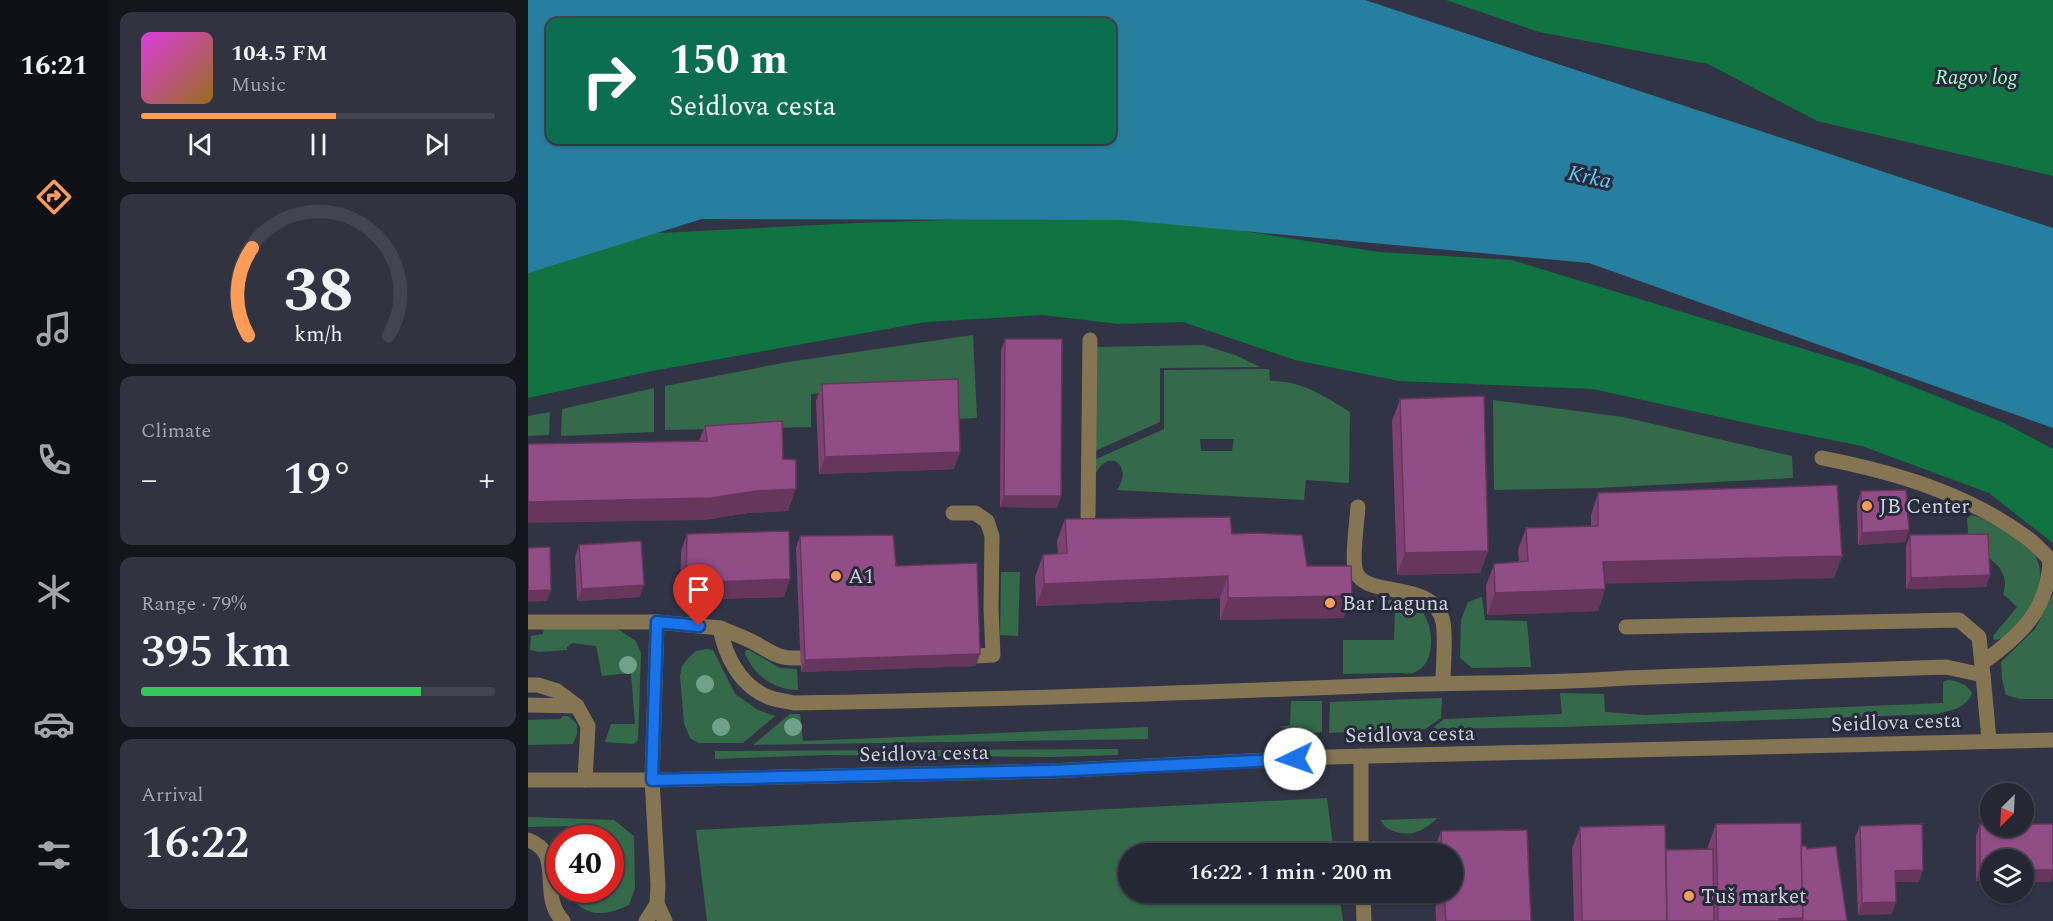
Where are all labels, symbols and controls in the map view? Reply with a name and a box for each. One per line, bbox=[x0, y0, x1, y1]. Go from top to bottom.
text: 150 m bbox=[669, 29, 788, 92]
text: 104.5 FM bbox=[231, 37, 328, 70]
icon: right bbox=[570, 42, 648, 120]
text: 16:21 bbox=[20, 45, 88, 87]
park label: Ragov log bbox=[1935, 62, 2018, 94]
text: Music bbox=[231, 70, 286, 100]
text: Seidlova cesta bbox=[669, 86, 836, 128]
icon: previous bbox=[184, 128, 217, 161]
icon: pause bbox=[302, 128, 335, 161]
icon: next bbox=[420, 128, 453, 161]
water label: Krka bbox=[1565, 157, 1614, 198]
icon: directions bbox=[33, 176, 75, 218]
text: 38 bbox=[283, 244, 353, 339]
icon: music bbox=[33, 308, 75, 350]
text: km/h bbox=[294, 318, 342, 351]
text: Climate bbox=[141, 416, 211, 446]
icon: phone bbox=[33, 439, 75, 481]
text: 19° bbox=[283, 445, 353, 514]
text: − bbox=[141, 455, 158, 505]
text: + bbox=[479, 455, 495, 505]
place label: JB Center bbox=[1879, 491, 1970, 523]
marker: JB Center bbox=[1860, 499, 1874, 513]
place label: A1 bbox=[848, 561, 874, 593]
pin bbox=[673, 564, 724, 626]
marker: A1 bbox=[829, 569, 843, 583]
icon: climate bbox=[33, 571, 75, 613]
icon: arrive bbox=[682, 573, 715, 606]
place label: Bar Laguna bbox=[1342, 588, 1449, 620]
text: Range · 79% bbox=[141, 589, 246, 619]
marker: Bar Laguna bbox=[1323, 596, 1337, 610]
text: 395 km bbox=[141, 618, 291, 687]
icon: car bbox=[33, 703, 75, 745]
street label: Seidlova cesta bbox=[1831, 705, 1962, 741]
street label: Seidlova cesta bbox=[1345, 718, 1476, 752]
position arrow bbox=[1263, 727, 1327, 791]
street label: Seidlova cesta bbox=[859, 737, 990, 771]
text: Arrival bbox=[141, 780, 203, 810]
north arrow bbox=[1980, 783, 2034, 837]
map controls bbox=[1980, 783, 2034, 903]
text: 16:22 bbox=[141, 809, 249, 878]
speed limit sign: 40 bbox=[546, 825, 624, 903]
icon: filters bbox=[33, 834, 75, 876]
button: layers bbox=[1980, 849, 2034, 903]
text: 16:22 · 1 min · 200 m bbox=[1189, 856, 1392, 889]
place label: Tuš market bbox=[1701, 881, 1807, 913]
marker: Tuš market bbox=[1682, 889, 1696, 903]

